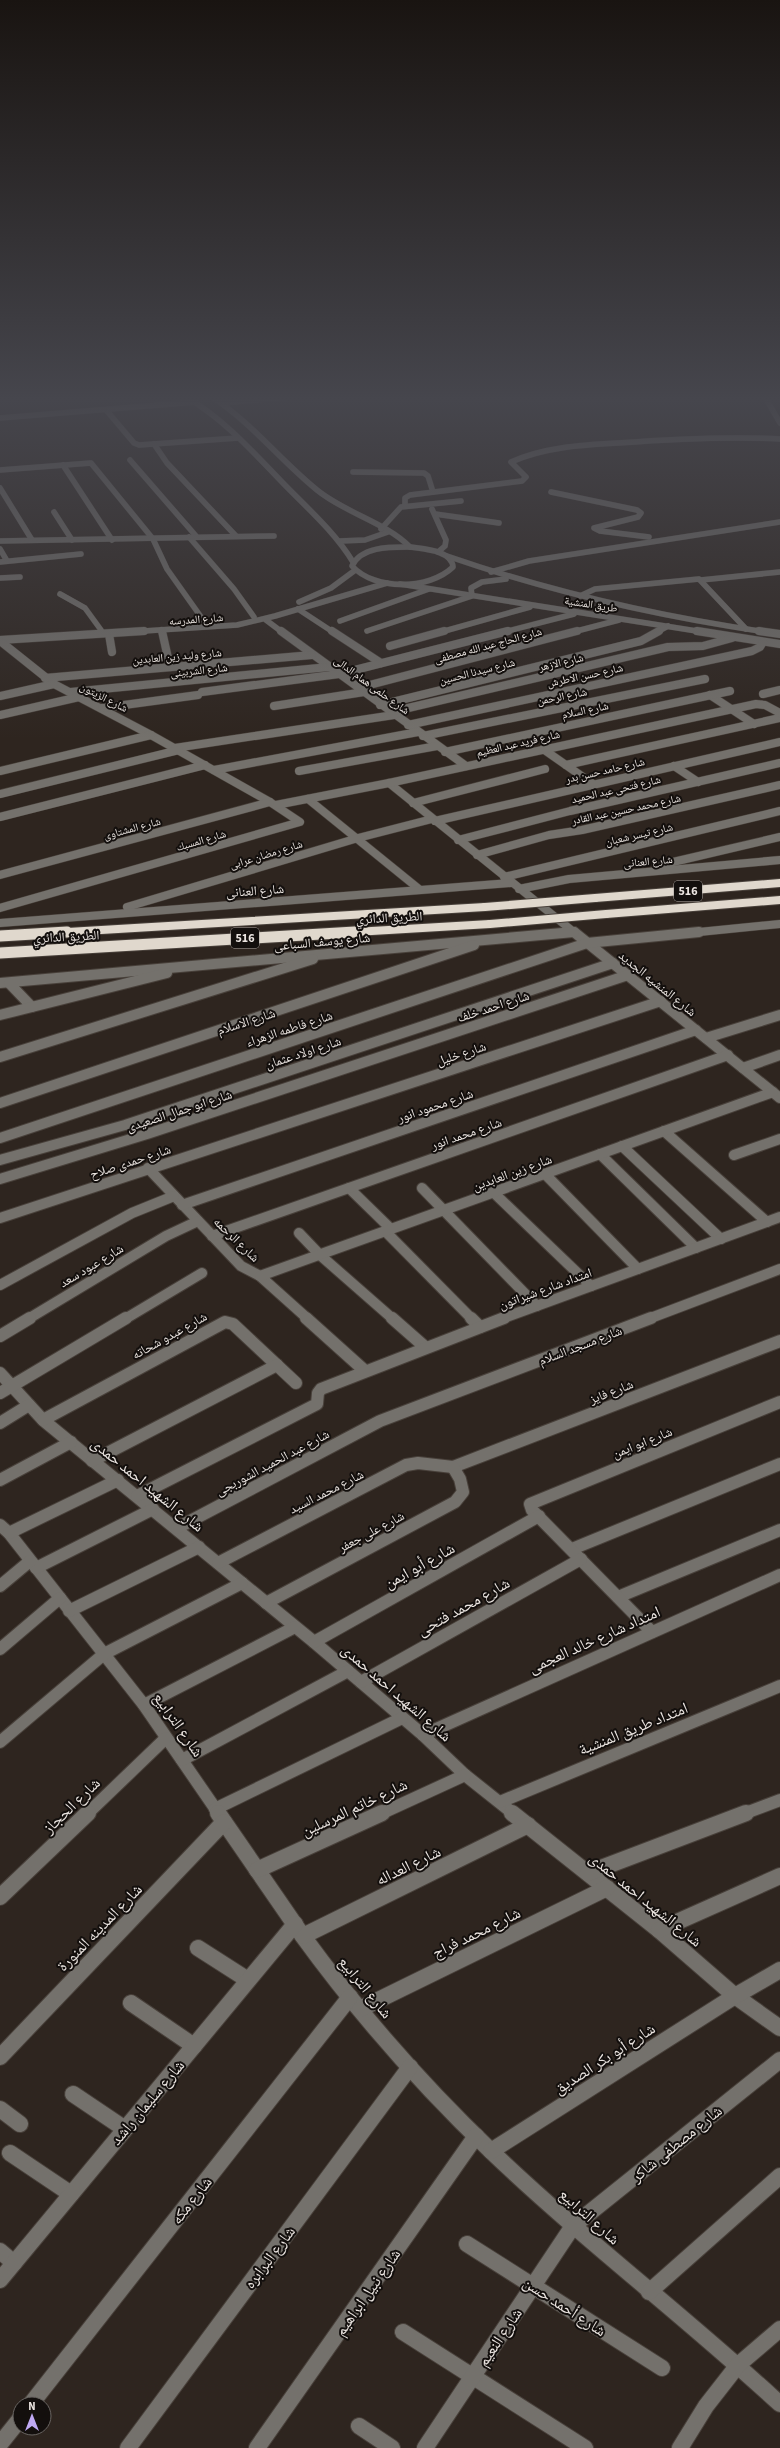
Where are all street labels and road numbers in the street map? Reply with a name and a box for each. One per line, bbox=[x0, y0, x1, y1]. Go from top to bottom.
street label: طريق المنشية bbox=[563, 593, 619, 616]
street label: شارع المدرسه bbox=[168, 610, 224, 629]
street label: شارع الحاج عبد الله مصطفى bbox=[433, 624, 544, 667]
street label: شارع وليد زين العابدين bbox=[132, 645, 222, 668]
street label: شارع الازهر bbox=[536, 650, 585, 675]
street label: شارع حلمى همام الدالى bbox=[331, 653, 413, 718]
street label: شارع سيدنا الحسين bbox=[438, 655, 517, 688]
street label: شارع الشربينى bbox=[170, 660, 228, 681]
street label: شارع حسن الاطرش bbox=[546, 660, 624, 691]
street label: شارع الزيتون bbox=[77, 679, 130, 716]
street label: شارع الرحمن bbox=[536, 684, 588, 709]
street label: شارع السلام bbox=[560, 698, 610, 723]
street label: شارع فريد عبد العظيم bbox=[475, 727, 562, 760]
street label: شارع حامد حسن بدر bbox=[563, 754, 646, 787]
street label: شارع فتحى عبد الحميد bbox=[570, 772, 662, 807]
street label: شارع محمد حسين عبد القادر bbox=[569, 791, 682, 829]
street label: شارع المشتاوى bbox=[102, 814, 162, 843]
street label: شارع تيسر شعبان bbox=[604, 819, 674, 850]
street label: شارع المسبك bbox=[174, 826, 228, 855]
street label: شارع رمضان عرابى bbox=[228, 836, 304, 873]
street label: شارع العنانى bbox=[623, 852, 673, 871]
street label: شارع العنانى bbox=[225, 880, 285, 902]
road number: 516 bbox=[674, 881, 702, 901]
street label: الطريق الدائري bbox=[355, 907, 423, 930]
street label: الطريق الدائري bbox=[32, 926, 100, 949]
road number: 516 bbox=[231, 928, 259, 948]
street label: شارع يوسف السباعى bbox=[273, 929, 371, 955]
street label: شارع المنشيه الجديد bbox=[615, 947, 700, 1021]
street label: شارع احمد خلف bbox=[455, 987, 532, 1027]
street label: شارع الاسلام bbox=[215, 1004, 278, 1040]
street label: شارع فاطمه الزهراء bbox=[244, 1006, 335, 1051]
street label: شارع اولاد عثمان bbox=[263, 1032, 344, 1074]
street label: شارع خليل bbox=[434, 1037, 488, 1070]
street label: شارع ابو جمال الصعيدى bbox=[124, 1085, 234, 1137]
street label: شارع محمود انور bbox=[394, 1085, 476, 1128]
street label: شارع محمد انور bbox=[428, 1113, 504, 1155]
street label: شارع حمدى صلاح bbox=[88, 1140, 173, 1184]
street label: شارع زين العابدين bbox=[470, 1150, 555, 1196]
street label: شارع الرحمه bbox=[209, 1213, 263, 1266]
street label: شارع عبود سعد bbox=[56, 1240, 127, 1292]
street label: امتداد شارع شيراتون bbox=[496, 1264, 594, 1314]
street label: شارع عبدو شحاته bbox=[129, 1308, 210, 1364]
street label: شارع مسجد السلام bbox=[536, 1322, 625, 1370]
street label: شارع فايز bbox=[586, 1375, 636, 1409]
street label: شارع ابو ايمن bbox=[610, 1423, 675, 1463]
street label: شارع عبد الحميد الشوربجى bbox=[212, 1425, 333, 1501]
street label: شارع الشهيد احمد حمدى bbox=[86, 1432, 209, 1537]
street label: شارع محمد السيد bbox=[286, 1465, 367, 1518]
street label: شارع على جعفر bbox=[334, 1507, 408, 1557]
street label: شارع أبو ايمن bbox=[380, 1537, 459, 1594]
street label: شارع محمد فتحى bbox=[413, 1572, 514, 1641]
street label: امتداد شارع خالد العجمى bbox=[525, 1601, 664, 1679]
street label: شارع الشهيد احمد حمدى bbox=[336, 1639, 456, 1747]
street label: شارع الترابيع bbox=[148, 1688, 209, 1761]
street label: امتداد طريق المنشية bbox=[575, 1697, 691, 1761]
street label: شارع الحجاز bbox=[37, 1773, 105, 1839]
street label: شارع خاتم المرسلين bbox=[298, 1774, 411, 1842]
street label: شارع العداله bbox=[372, 1841, 444, 1891]
street label: شارع الشهيد احمد حمدى bbox=[584, 1847, 707, 1952]
street label: شارع المدينه المنورة bbox=[52, 1879, 147, 1976]
street label: شارع محمد فراج bbox=[428, 1902, 524, 1964]
street label: شارع الترابيع bbox=[333, 1952, 397, 2024]
street label: شارع أبو بكر الصديق bbox=[550, 2018, 660, 2100]
street label: شارع سليمان راشد bbox=[106, 2055, 190, 2150]
street label: شارع مصطفى شاكر bbox=[626, 2100, 727, 2188]
street label: شارع مكه bbox=[166, 2172, 218, 2229]
street label: شارع الترابيع bbox=[554, 2184, 624, 2250]
street label: شارع البرابره bbox=[239, 2222, 301, 2293]
street label: شارع نبيل ابراهيم bbox=[330, 2245, 406, 2341]
street label: شارع أحمد حسن bbox=[519, 2272, 610, 2342]
street label: شارع النعيم bbox=[472, 2304, 527, 2371]

